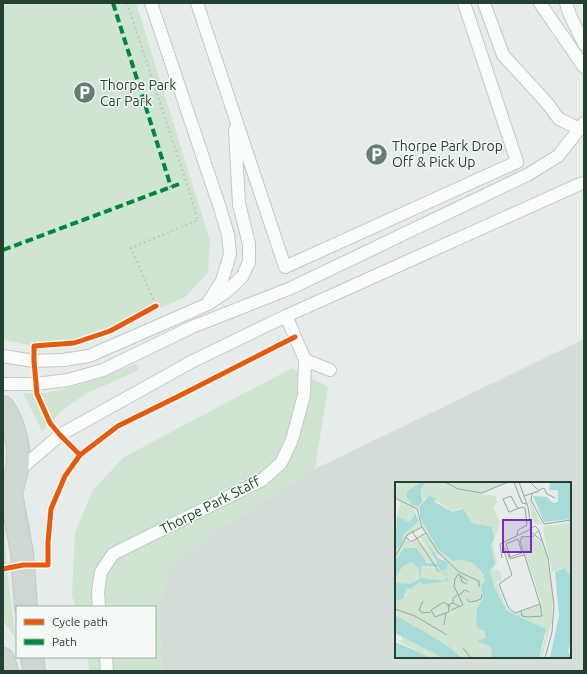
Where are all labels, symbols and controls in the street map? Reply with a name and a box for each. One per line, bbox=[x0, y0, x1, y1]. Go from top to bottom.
place label: Thorpe Park Car Park bbox=[100, 77, 176, 109]
parking icon: Thorpe Park Car Park bbox=[71, 80, 97, 106]
place label: Thorpe Park Drop Off & Pick Up bbox=[392, 138, 503, 170]
parking icon: Thorpe Park Drop Off & Pick Up bbox=[364, 141, 390, 167]
street label: Thorpe Park Staff bbox=[157, 473, 263, 537]
inset map bbox=[395, 482, 571, 658]
legend bbox=[16, 606, 156, 658]
text: Cycle path bbox=[52, 615, 108, 628]
text: Path bbox=[52, 635, 77, 648]

